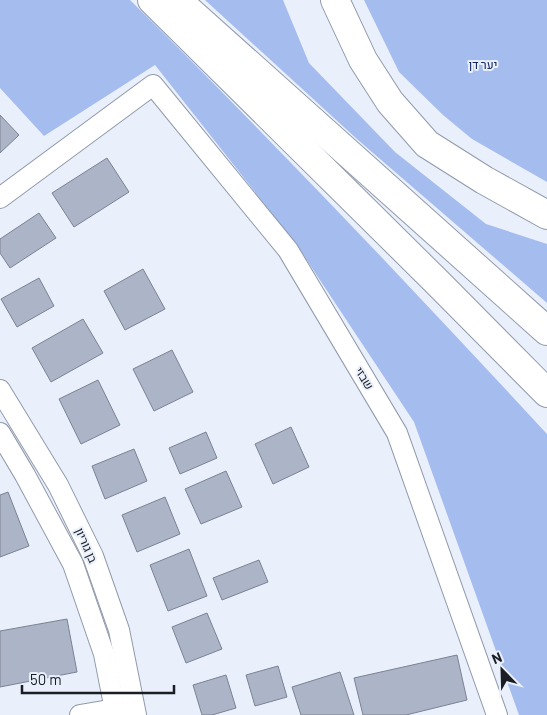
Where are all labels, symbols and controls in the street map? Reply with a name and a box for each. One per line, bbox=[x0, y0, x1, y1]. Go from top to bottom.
park label: יער דן bbox=[469, 57, 497, 71]
street label: שבזי bbox=[353, 364, 377, 392]
street label: בן גוריון bbox=[73, 525, 101, 565]
north arrow bbox=[477, 645, 527, 695]
text: N bbox=[489, 648, 504, 667]
scale bar bbox=[22, 662, 175, 694]
text: 50 m bbox=[30, 670, 62, 688]

